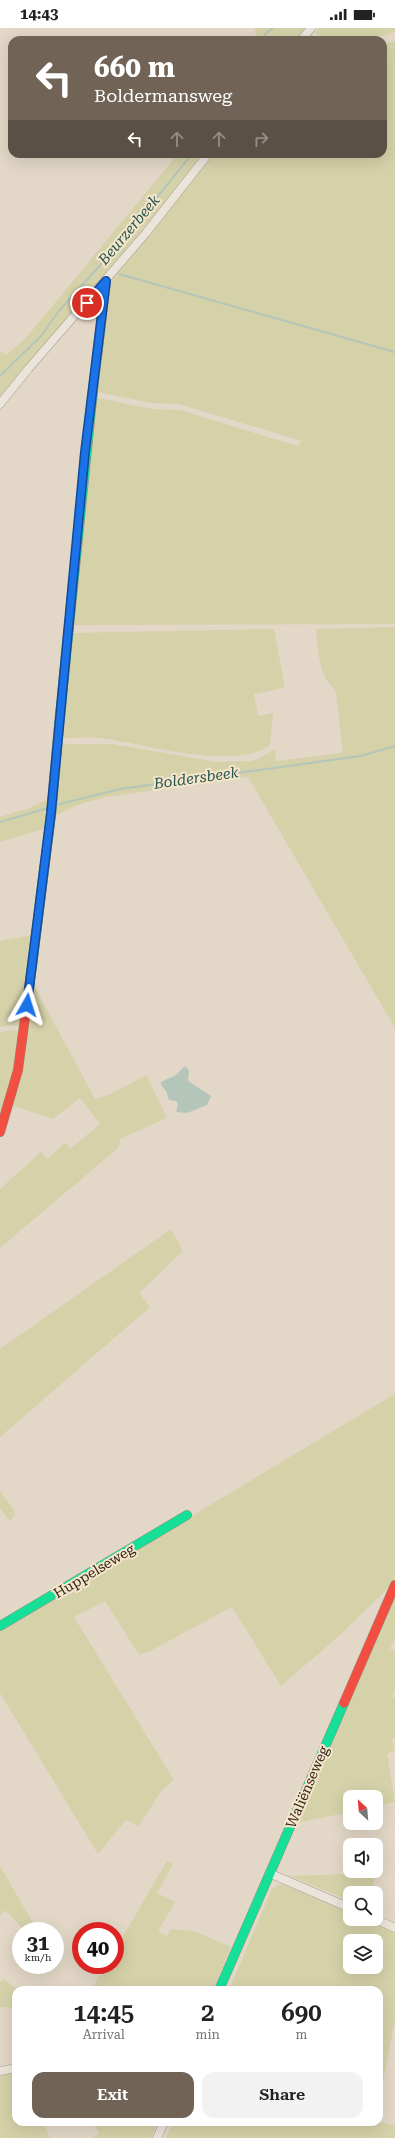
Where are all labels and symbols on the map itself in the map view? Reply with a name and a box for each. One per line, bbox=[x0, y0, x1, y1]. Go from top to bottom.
water label: Beurzerbeek bbox=[94, 191, 164, 269]
pin bbox=[70, 286, 104, 320]
water label: Boldersbeek bbox=[151, 763, 240, 793]
position arrow bbox=[6, 984, 48, 1026]
street label: Huppelseweg bbox=[51, 1541, 137, 1601]
street label: Waliënseweg bbox=[282, 1743, 332, 1830]
north arrow bbox=[343, 1790, 383, 1830]
speed limit sign: 40 bbox=[72, 1922, 124, 1974]

